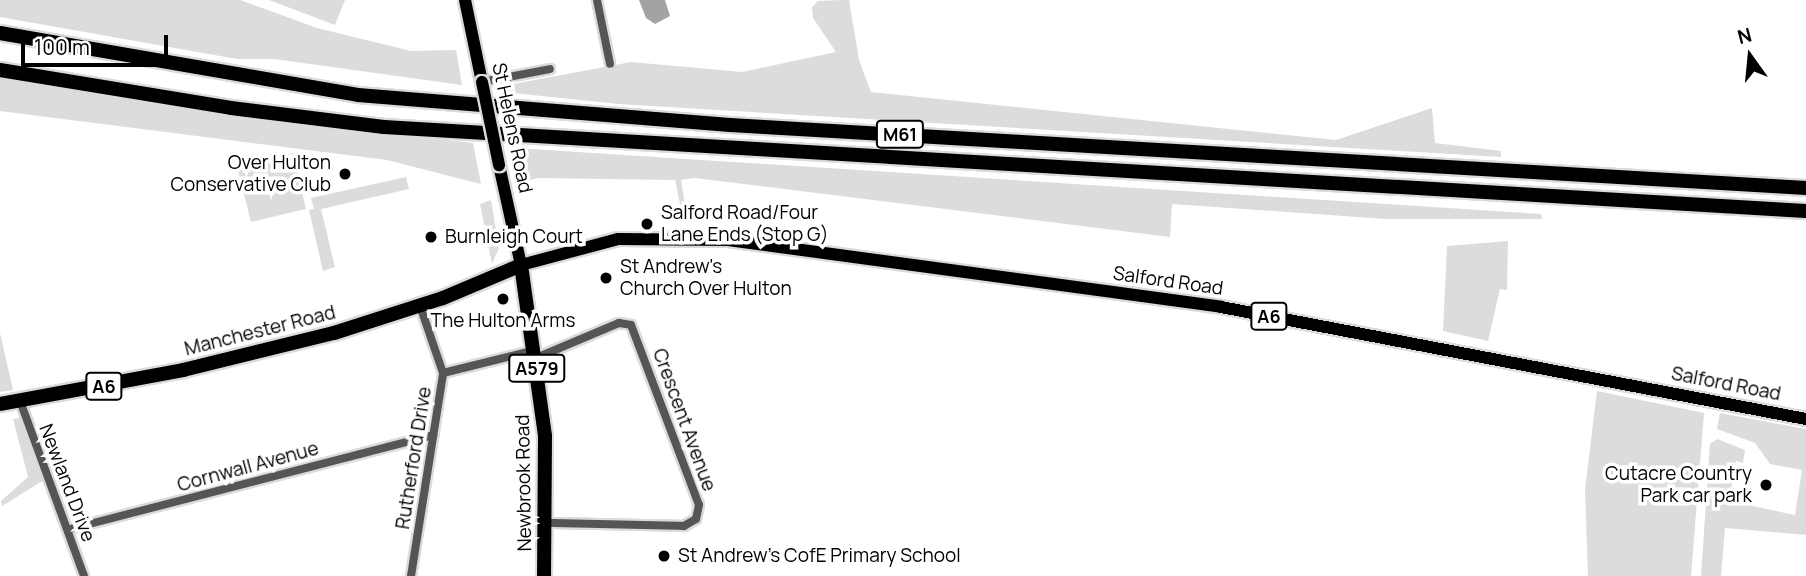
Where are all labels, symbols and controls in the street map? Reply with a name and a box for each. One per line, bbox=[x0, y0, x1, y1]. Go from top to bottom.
scale bar bbox=[24, 21, 172, 65]
north arrow bbox=[1715, 21, 1785, 91]
text: N bbox=[1735, 21, 1755, 50]
text: 100 m bbox=[34, 33, 90, 61]
street label: St Helens Road bbox=[487, 61, 537, 195]
road number: M61 bbox=[876, 119, 925, 148]
place label: Over Hulton Conservative Club bbox=[171, 152, 331, 196]
marker: Over Hulton Conservative Club bbox=[337, 166, 353, 182]
place label: Salford Road/Four Lane Ends (Stop G) bbox=[661, 202, 829, 246]
marker: Salford Road/Four Lane Ends (Stop G) bbox=[639, 216, 655, 232]
place label: Burnleigh Court bbox=[445, 226, 583, 248]
marker: Burnleigh Court bbox=[423, 229, 439, 245]
place label: St Andrew's Church Over Hulton bbox=[620, 256, 792, 300]
street label: Salford Road bbox=[1111, 262, 1225, 300]
marker: St Andrew's Church Over Hulton bbox=[598, 270, 614, 286]
marker: The Hulton Arms bbox=[495, 291, 511, 307]
street label: Manchester Road bbox=[182, 301, 338, 361]
road number: A6 bbox=[1250, 302, 1288, 330]
place label: The Hulton Arms bbox=[431, 310, 575, 332]
street label: Crescent Avenue bbox=[648, 346, 720, 494]
road number: A579 bbox=[507, 354, 567, 382]
street label: Salford Road bbox=[1669, 362, 1783, 406]
road number: A6 bbox=[85, 372, 123, 400]
street label: Rutherford Drive bbox=[391, 385, 437, 531]
street label: Newbrook Road bbox=[511, 414, 537, 552]
street label: Newland Drive bbox=[34, 421, 100, 545]
street label: Cornwall Avenue bbox=[175, 437, 321, 497]
place label: Cutacre Country Park car park bbox=[1605, 463, 1752, 507]
marker: Cutacre Country Park car park bbox=[1758, 477, 1774, 493]
place label: St Andrew's CofE Primary School bbox=[678, 545, 961, 567]
marker: St Andrew's CofE Primary School bbox=[656, 548, 672, 564]

